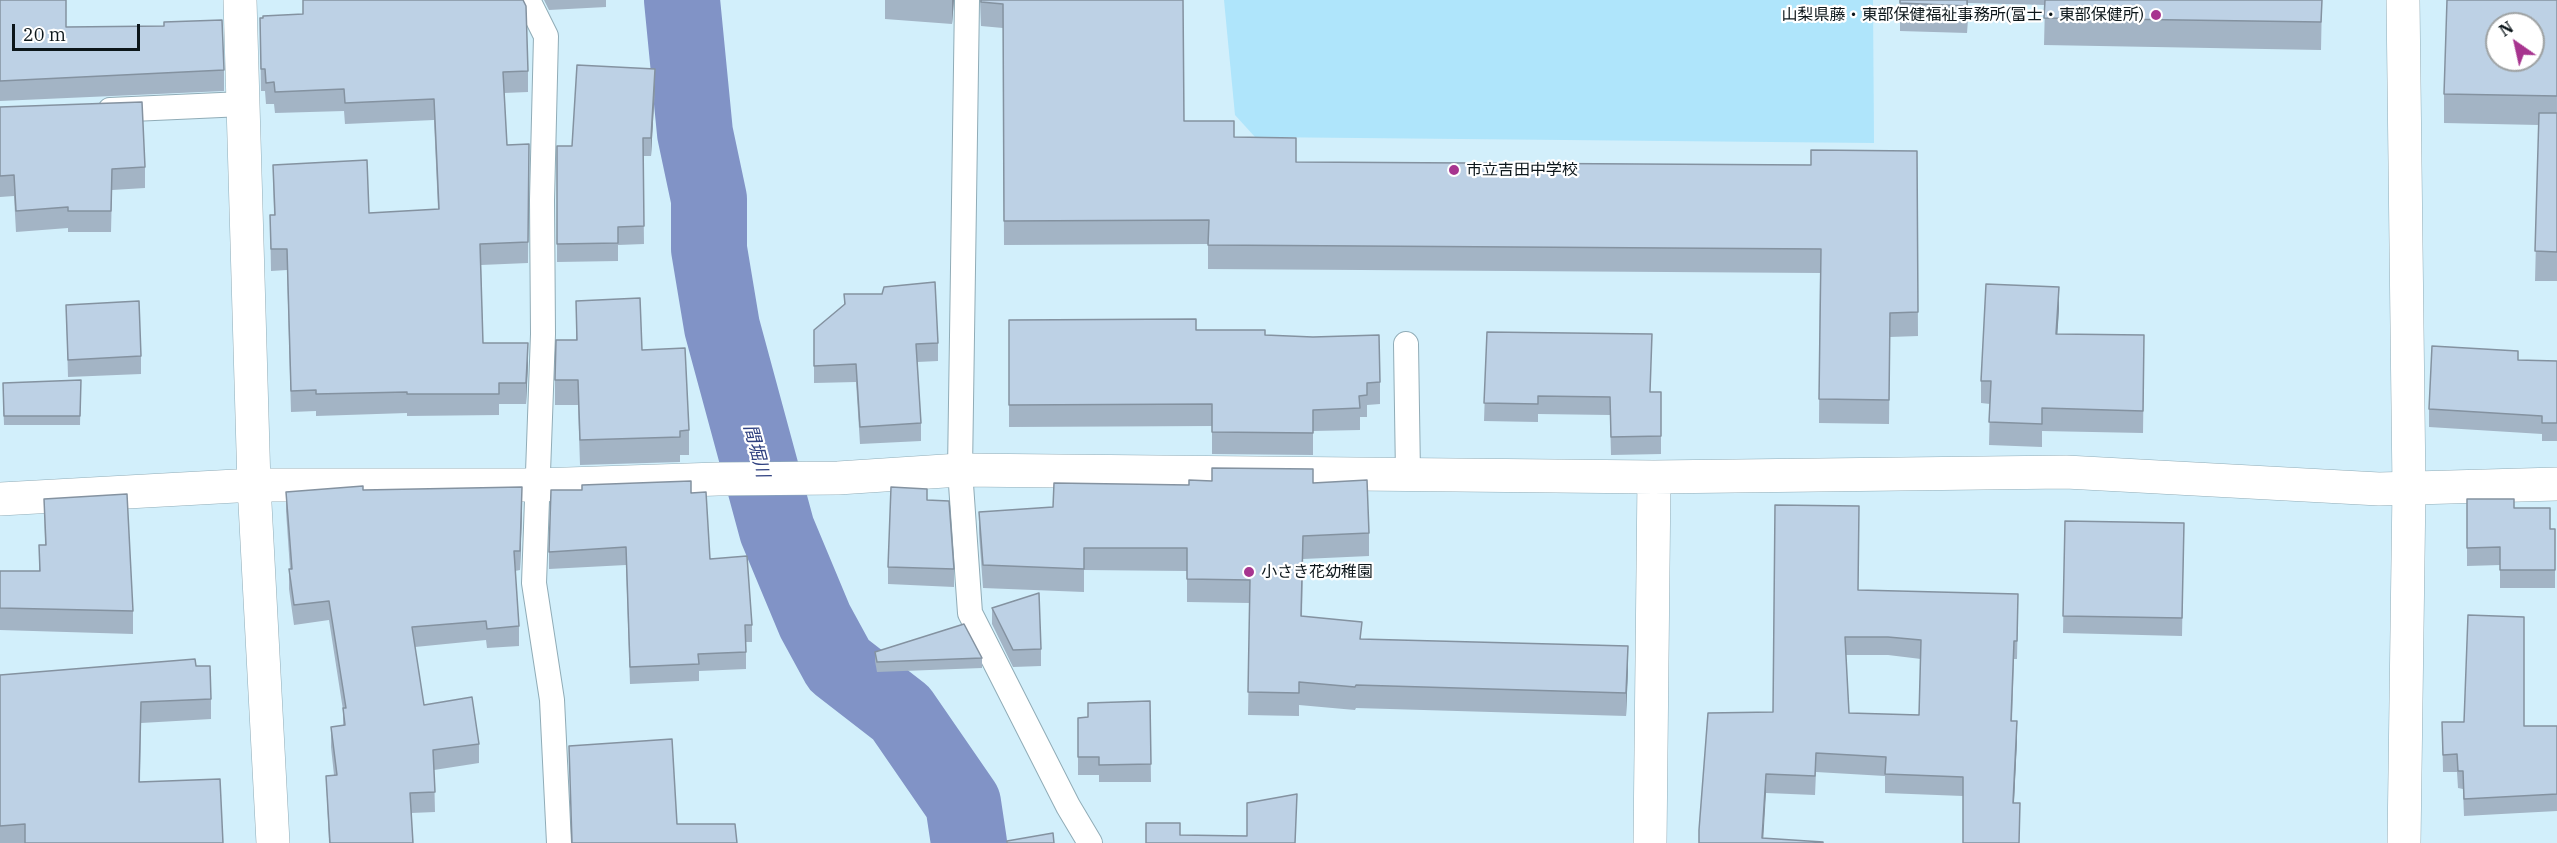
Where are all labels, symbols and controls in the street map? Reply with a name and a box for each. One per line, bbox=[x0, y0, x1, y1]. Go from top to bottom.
place label: 山梨県藤・東部保健福祉事務所(富士・東部保健所) bbox=[1781, 5, 2144, 25]
marker: 山梨県藤・東部保健福祉事務所(富士・東部保健所) bbox=[2149, 8, 2163, 22]
scale bar bbox=[15, 12, 142, 50]
north arrow bbox=[2485, 12, 2545, 72]
text: N bbox=[2495, 17, 2517, 41]
text: 20 m bbox=[23, 23, 66, 46]
place label: 市立吉田中学校 bbox=[1466, 160, 1578, 180]
marker: 市立吉田中学校 bbox=[1447, 163, 1461, 177]
water label: 間堀川 bbox=[739, 422, 773, 480]
place label: 小さき花幼稚園 bbox=[1261, 562, 1373, 582]
marker: 小さき花幼稚園 bbox=[1242, 565, 1256, 579]

